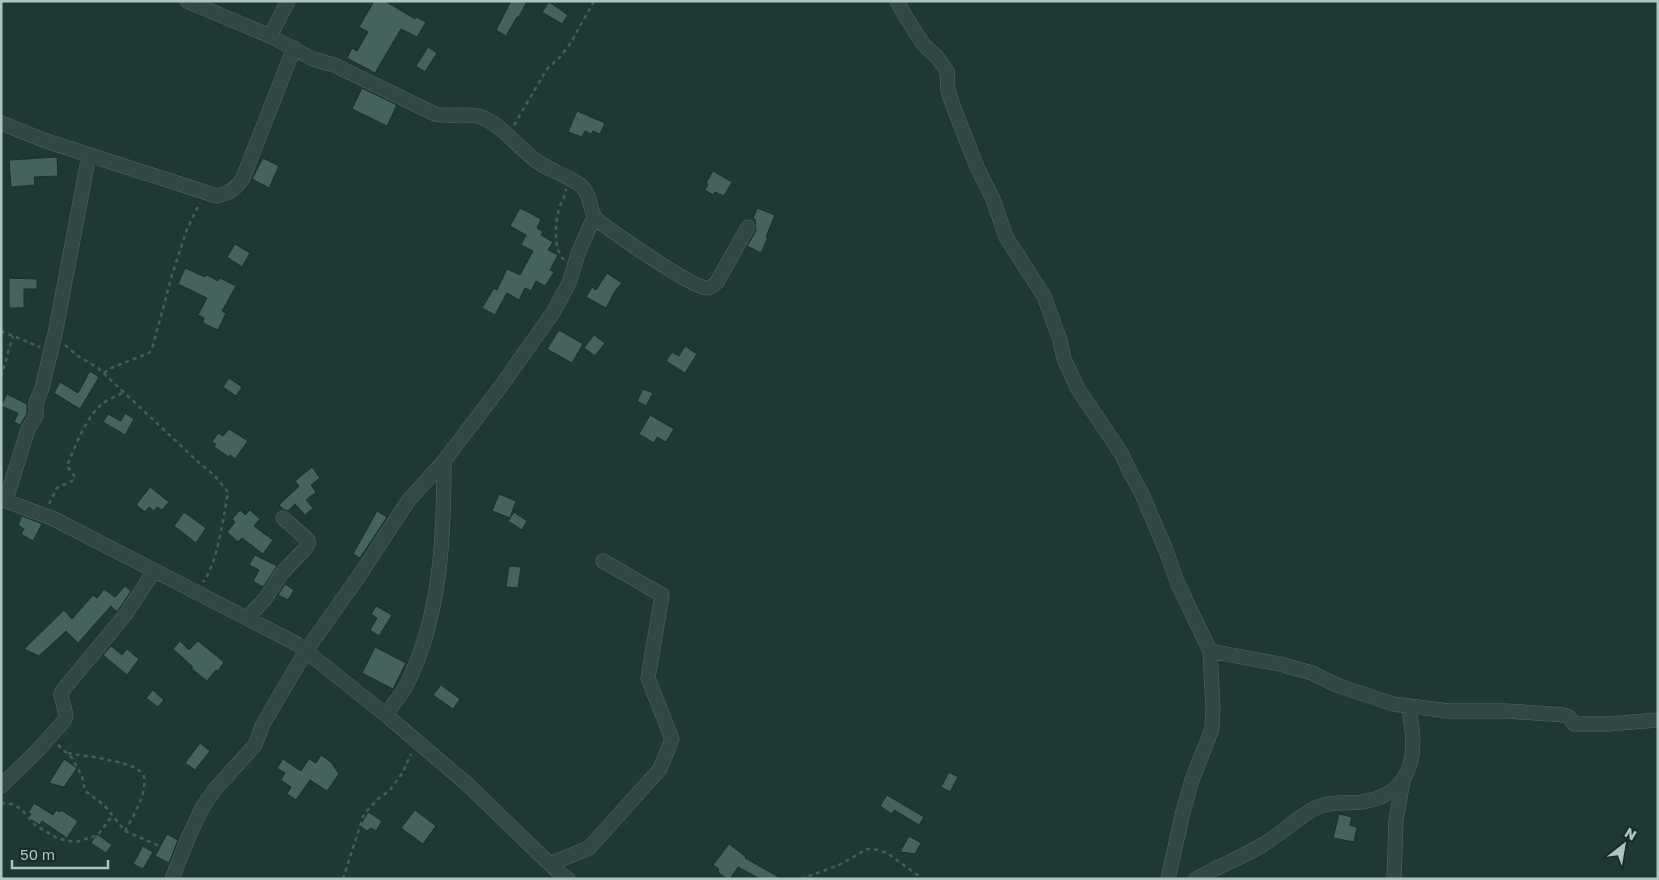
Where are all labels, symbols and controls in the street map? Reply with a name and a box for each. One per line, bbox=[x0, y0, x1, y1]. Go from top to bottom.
north arrow bbox=[1599, 820, 1649, 870]
text: N bbox=[1622, 823, 1640, 843]
scale bar bbox=[12, 838, 109, 870]
text: 50 m bbox=[20, 845, 55, 863]

